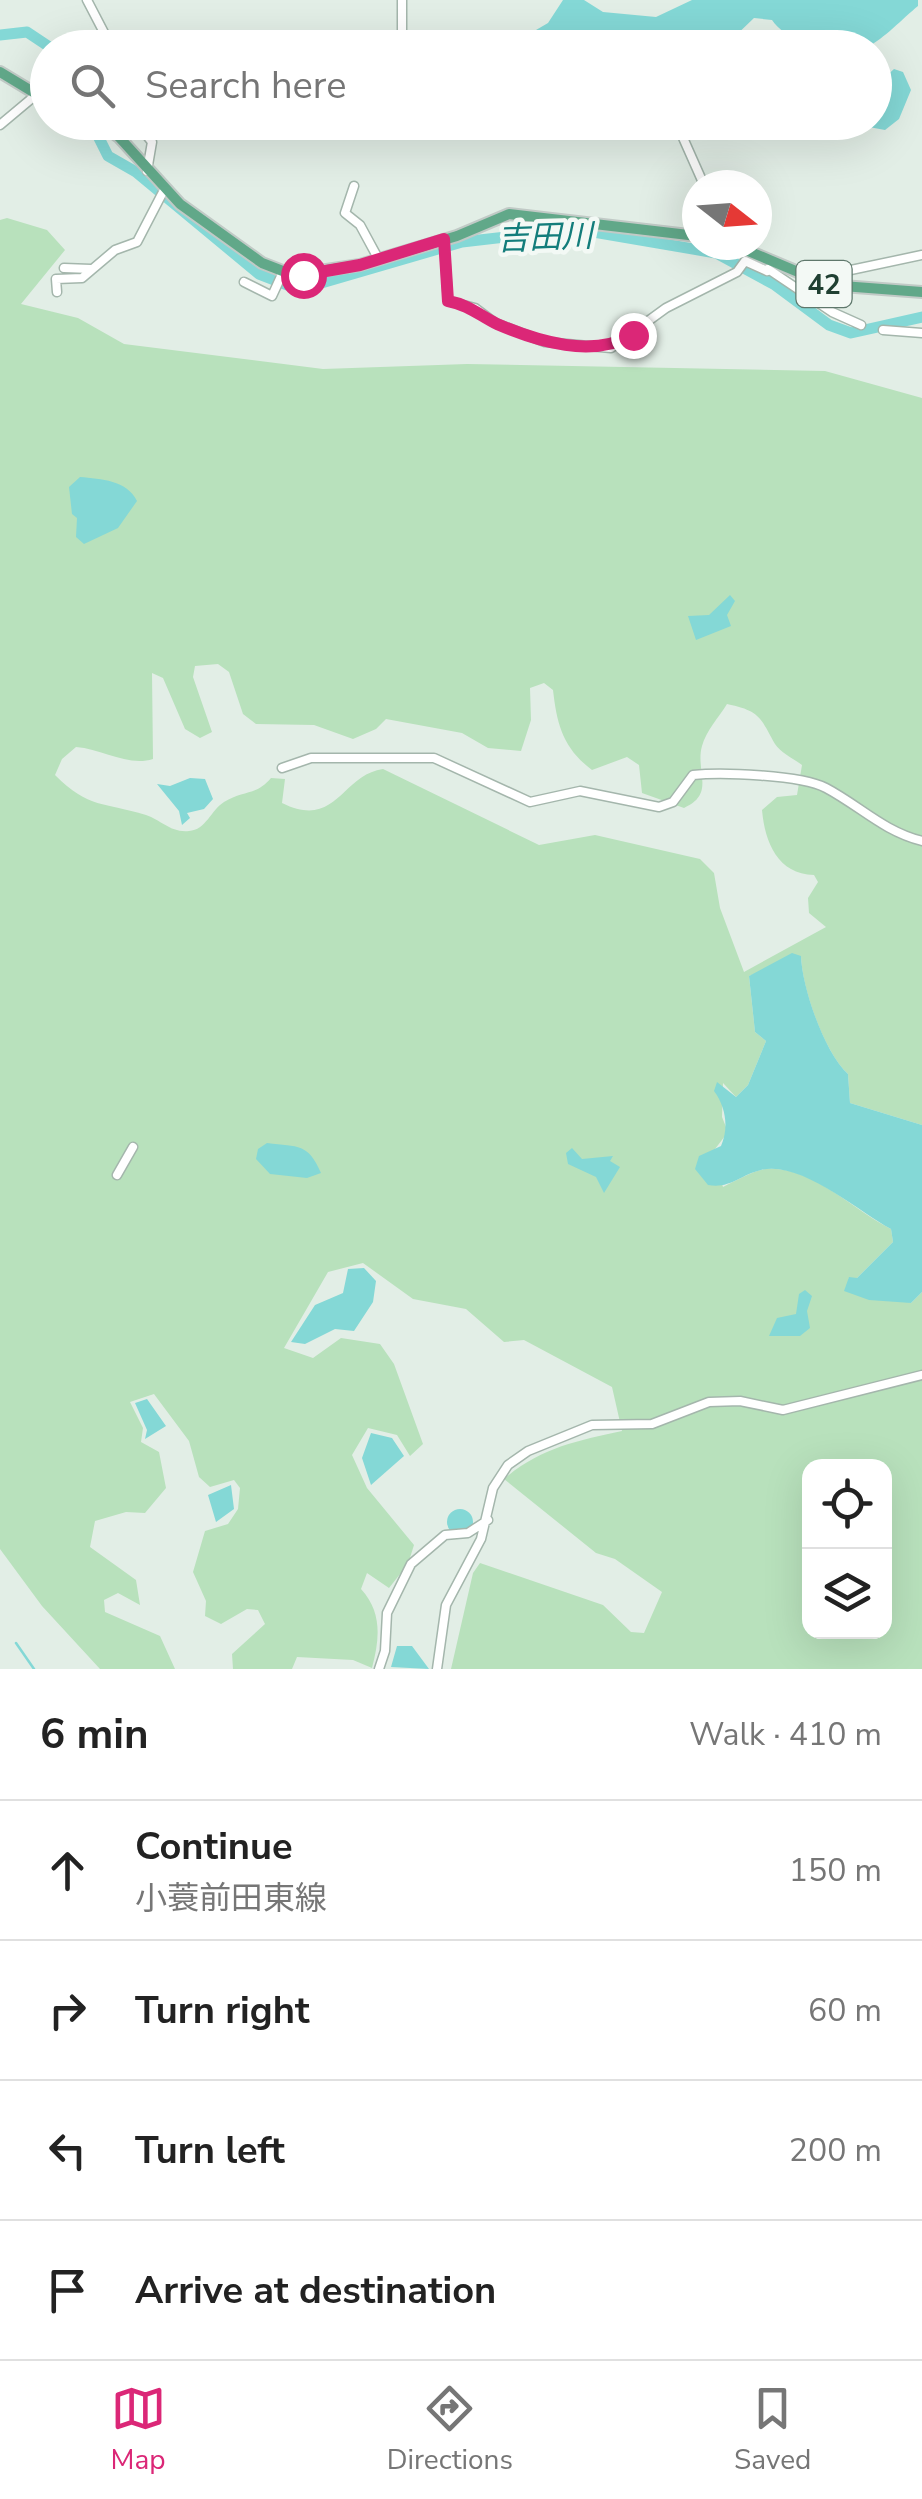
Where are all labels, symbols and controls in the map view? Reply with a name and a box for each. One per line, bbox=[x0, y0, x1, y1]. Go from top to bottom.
search box bbox=[30, 30, 892, 140]
icon: search bbox=[65, 58, 120, 113]
text: Search here bbox=[145, 60, 346, 111]
north arrow bbox=[682, 170, 772, 260]
water label: 吉田川 bbox=[496, 214, 597, 261]
route start bbox=[281, 253, 327, 299]
road number: 42 bbox=[796, 261, 852, 307]
route end bbox=[611, 313, 657, 359]
map controls bbox=[802, 1459, 892, 1639]
button: locate bbox=[802, 1459, 892, 1549]
button: layers bbox=[802, 1549, 892, 1639]
text: 6 min bbox=[40, 1706, 149, 1763]
text: Walk · 410 m bbox=[689, 1713, 882, 1756]
text: Continue bbox=[135, 1821, 293, 1872]
icon: ahead bbox=[40, 1843, 95, 1898]
text: 150 m bbox=[789, 1849, 882, 1892]
text: 小蓑前田東線 bbox=[135, 1877, 327, 1920]
icon: right bbox=[40, 1983, 95, 2038]
text: Turn right bbox=[135, 1985, 310, 2036]
text: 60 m bbox=[808, 1989, 882, 2032]
icon: left bbox=[40, 2123, 95, 2178]
text: Turn left bbox=[135, 2125, 285, 2176]
text: 200 m bbox=[789, 2129, 882, 2172]
icon: arrive bbox=[40, 2263, 95, 2318]
text: Arrive at destination bbox=[135, 2265, 496, 2316]
tab: Map bbox=[111, 2381, 166, 2479]
tab: Directions bbox=[387, 2381, 513, 2479]
tab: Saved bbox=[734, 2381, 811, 2479]

